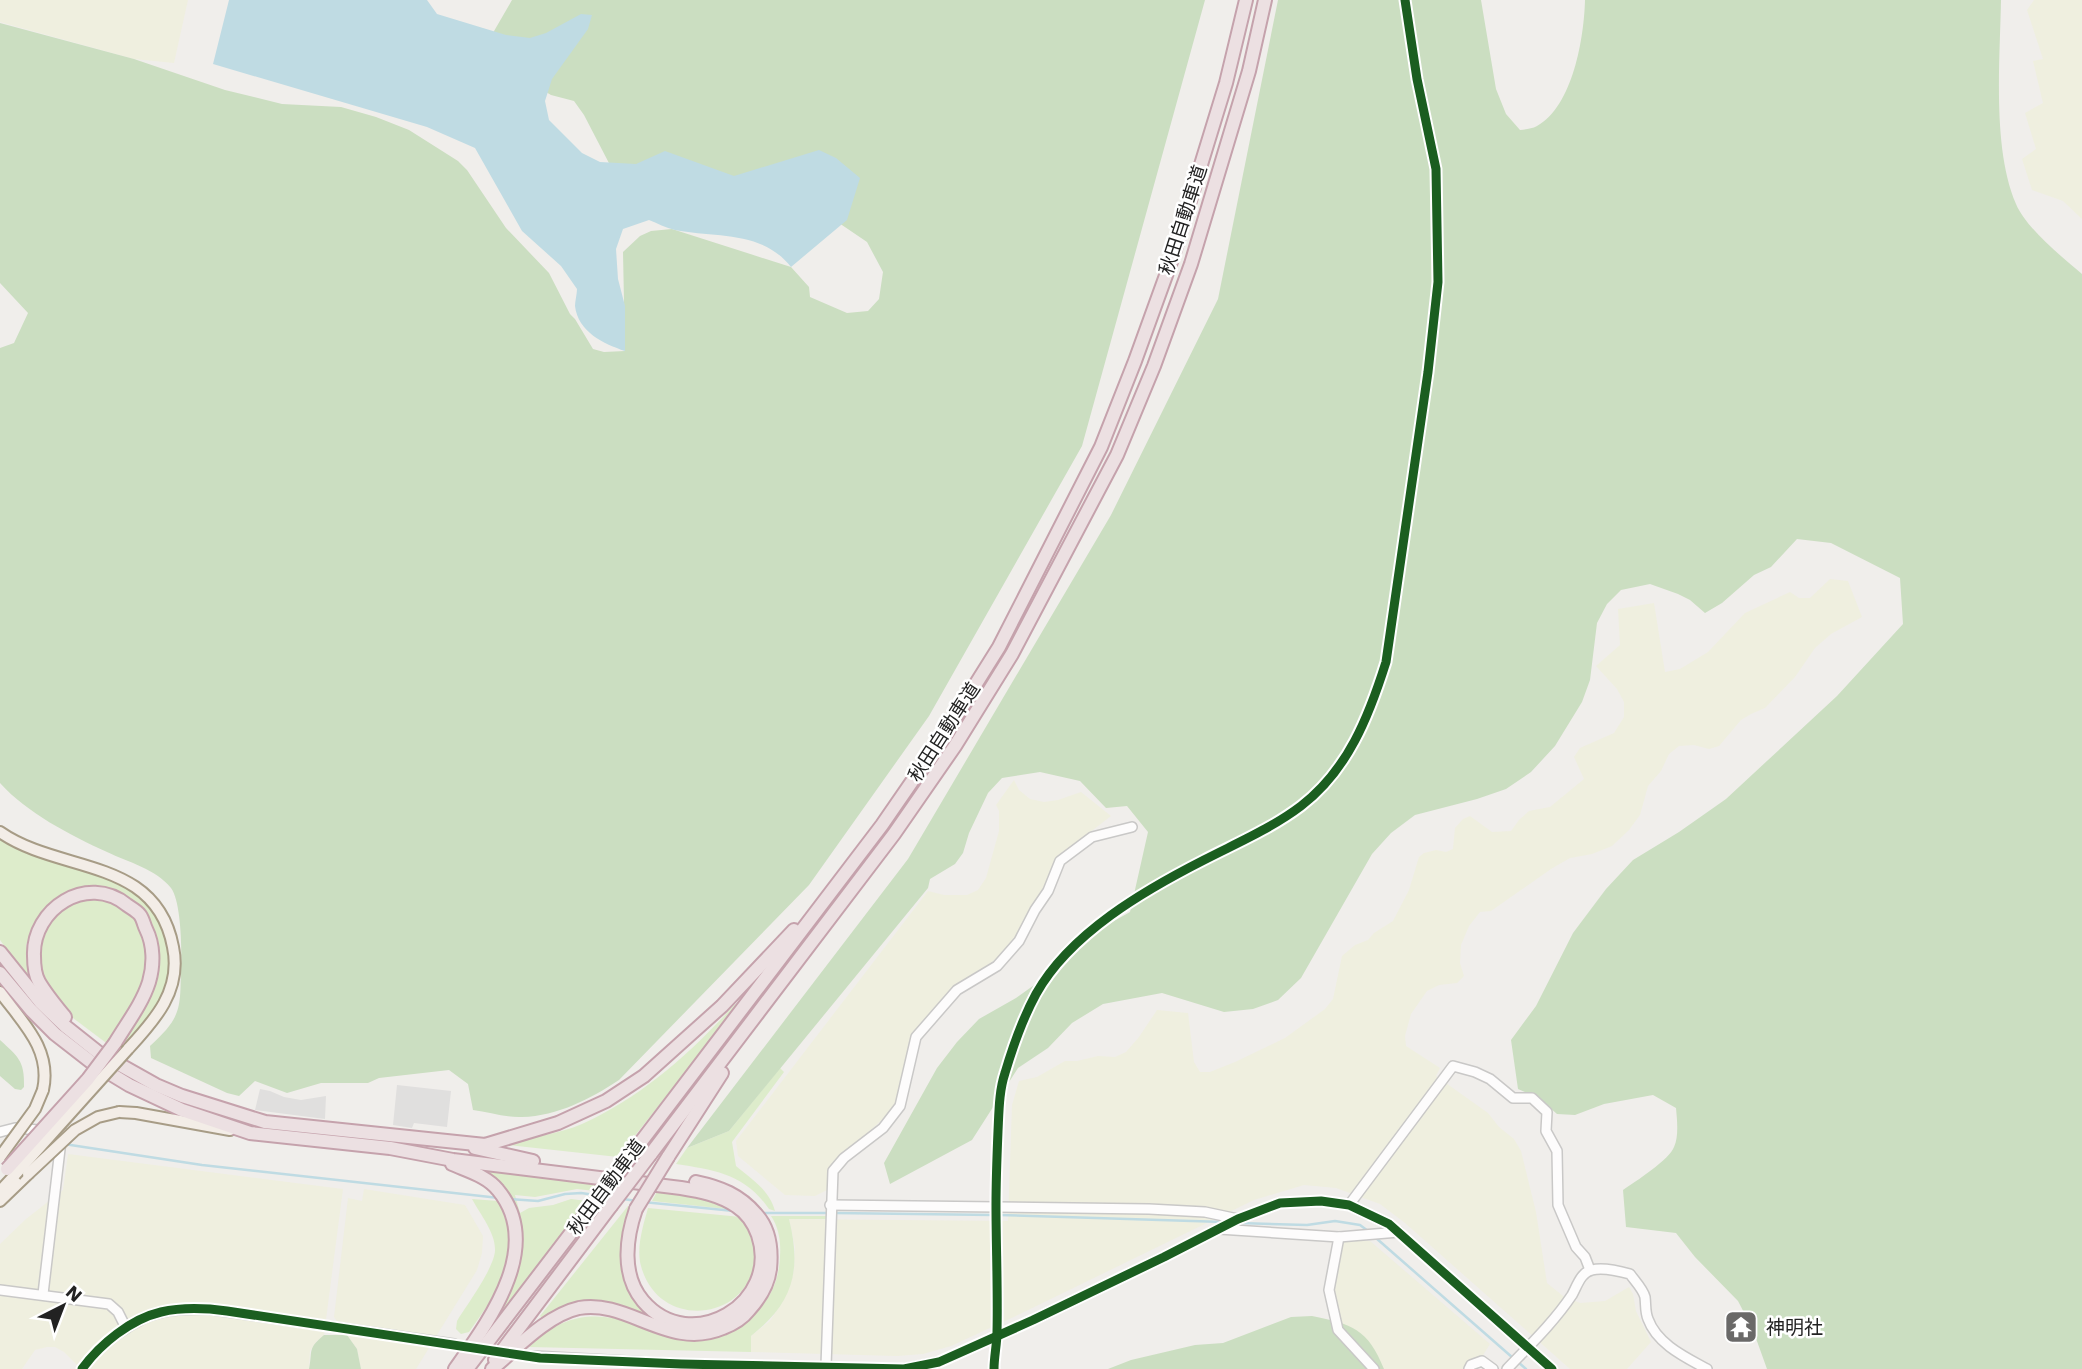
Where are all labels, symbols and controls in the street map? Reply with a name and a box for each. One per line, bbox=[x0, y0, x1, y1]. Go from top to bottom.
street label: 秋田自動車道 bbox=[1154, 162, 1212, 278]
street label: 秋田自動車道 bbox=[903, 678, 985, 786]
street label: 秋田自動車道 bbox=[563, 1135, 649, 1239]
north arrow bbox=[28, 1271, 98, 1341]
text: N bbox=[61, 1280, 87, 1307]
temple icon: 神明社 bbox=[1722, 1308, 1760, 1346]
place label: 神明社 bbox=[1766, 1316, 1823, 1339]

